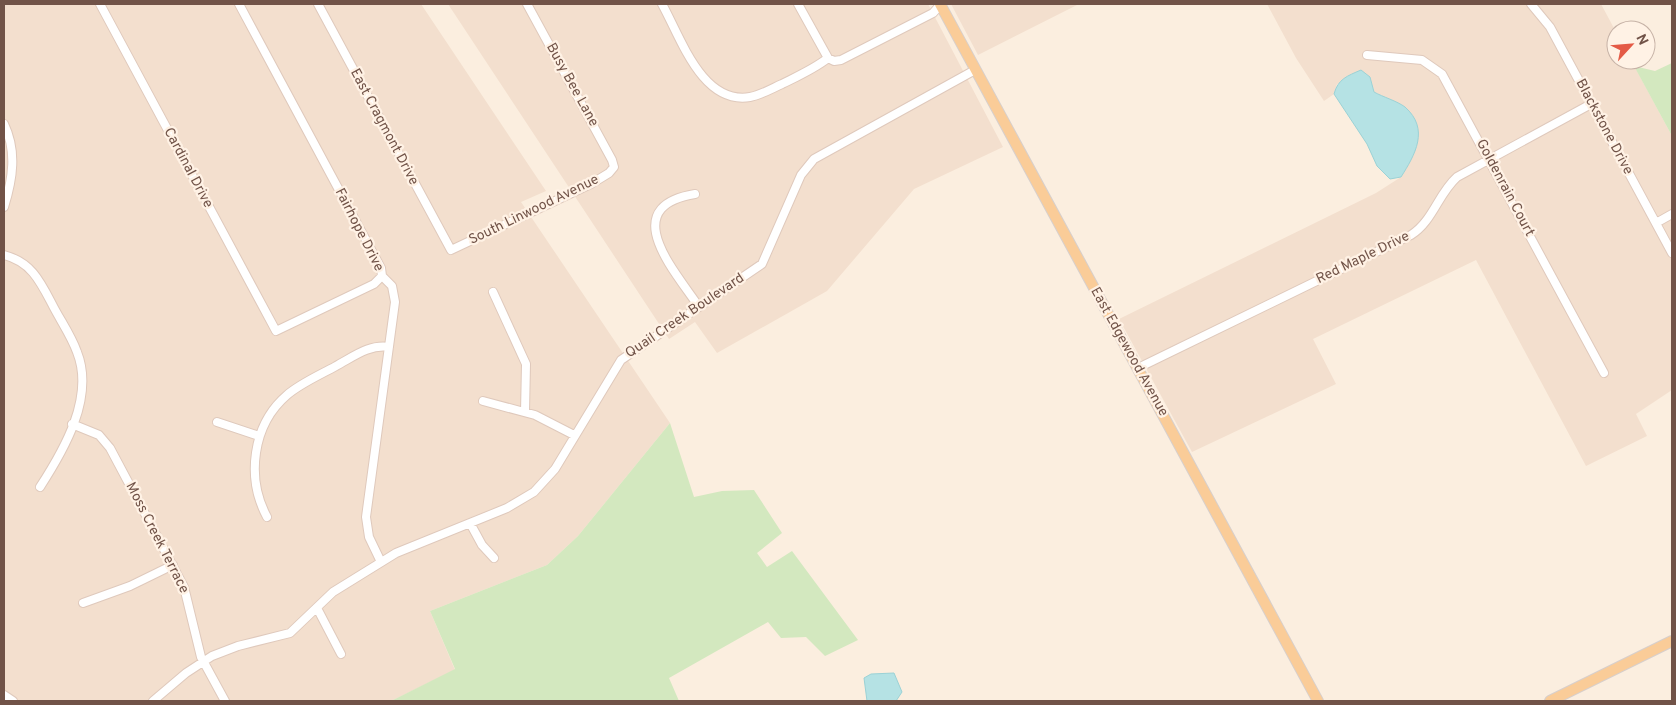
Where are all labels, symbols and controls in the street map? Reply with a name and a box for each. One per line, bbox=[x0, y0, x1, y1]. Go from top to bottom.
north arrow bbox=[1606, 20, 1656, 70]
text: N bbox=[1631, 32, 1651, 48]
street label: Busy Bee Lane bbox=[542, 40, 602, 130]
street label: East Cragmont Drive bbox=[346, 66, 422, 188]
street label: Blackstone Drive bbox=[1572, 76, 1636, 178]
street label: Cardinal Drive bbox=[160, 125, 216, 211]
street label: Goldenrain Court bbox=[1472, 136, 1538, 240]
street label: South Linwood Avenue bbox=[466, 171, 602, 249]
street label: Fairhope Drive bbox=[331, 186, 387, 274]
street label: Red Maple Drive bbox=[1313, 228, 1413, 288]
street label: Quail Creek Boulevard bbox=[622, 270, 748, 362]
street label: East Edgewood Avenue bbox=[1086, 284, 1172, 420]
street label: Moss Creek Terrace bbox=[122, 480, 192, 596]

